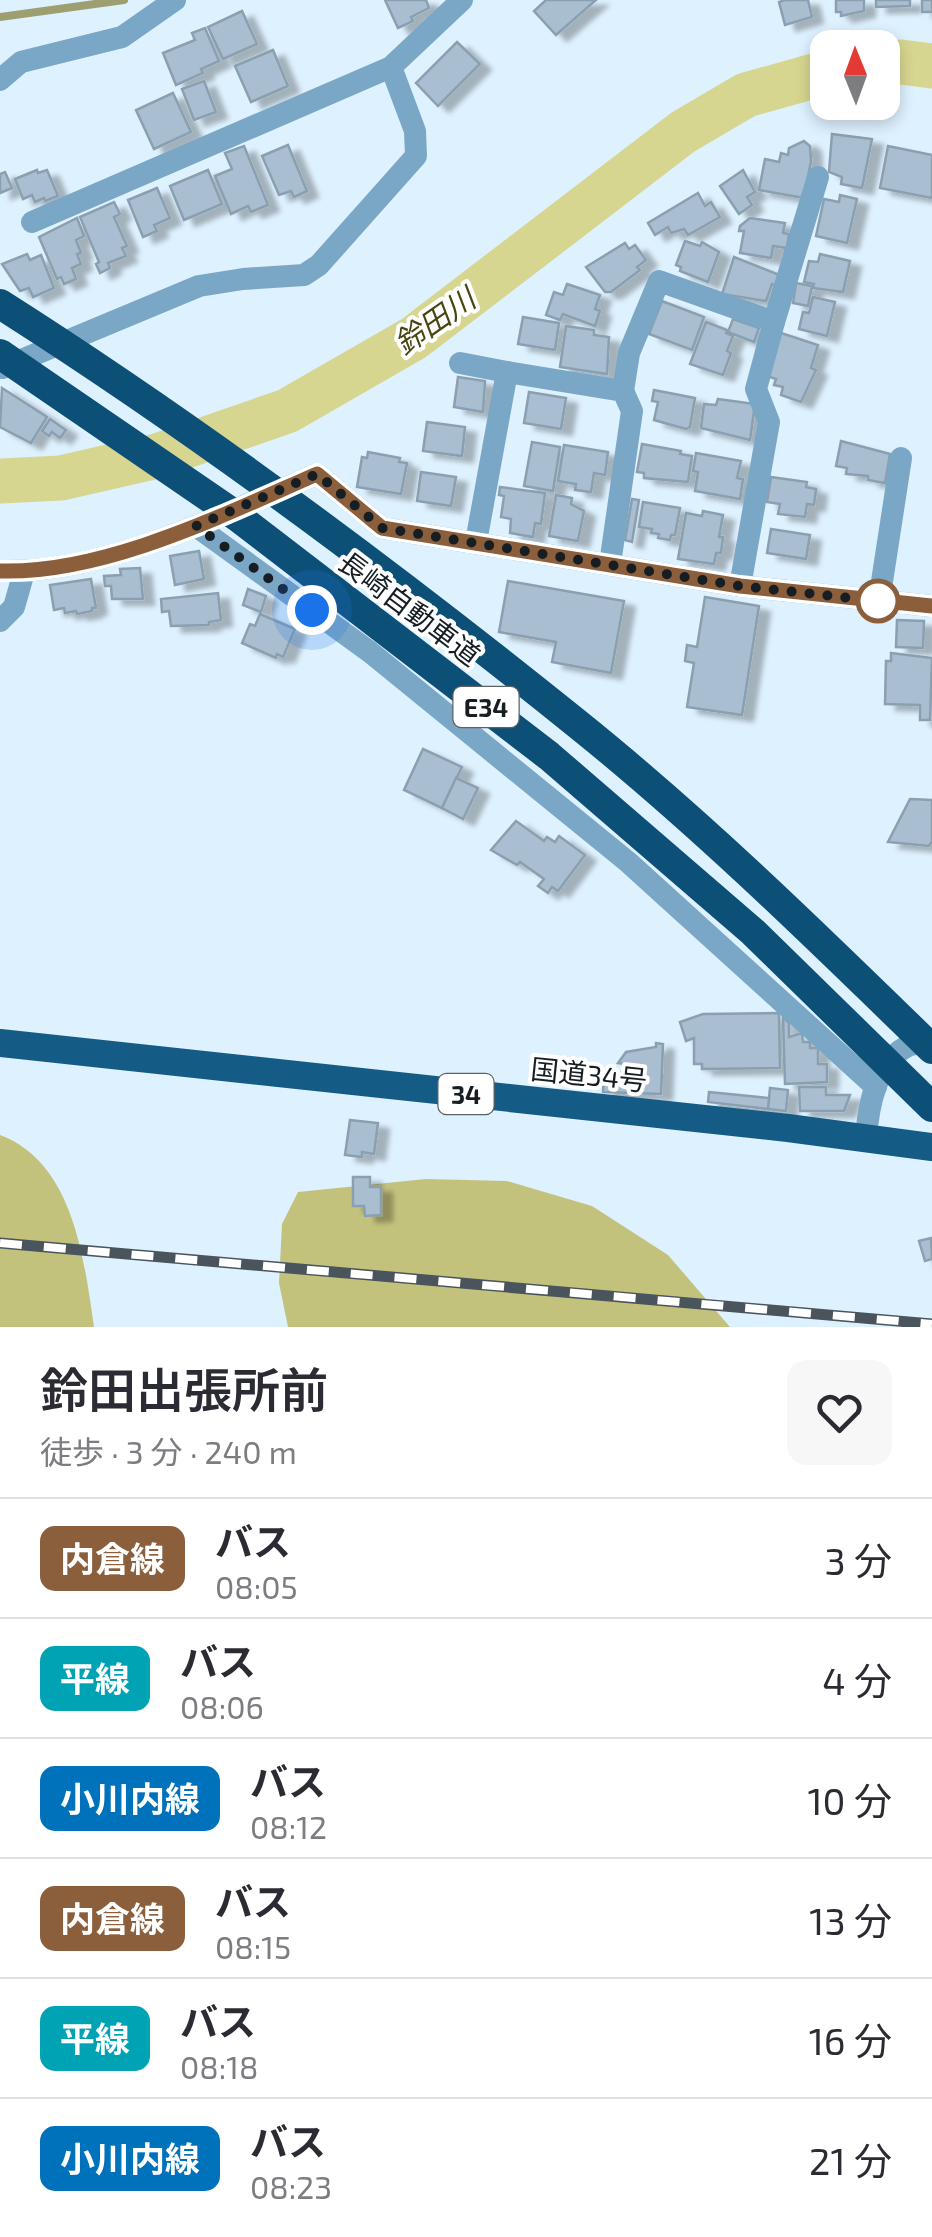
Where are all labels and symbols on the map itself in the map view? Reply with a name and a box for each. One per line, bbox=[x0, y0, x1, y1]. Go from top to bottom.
north arrow bbox=[810, 30, 900, 120]
water label: 鈴田川 bbox=[387, 278, 484, 361]
street label: 長崎自動車道 bbox=[333, 544, 487, 672]
unlabelled marker bbox=[857, 580, 899, 622]
your location bbox=[287, 585, 337, 635]
road number: E34 bbox=[454, 687, 518, 727]
street label: 国道34号 bbox=[529, 1051, 649, 1097]
road number: 34 bbox=[438, 1074, 494, 1114]

